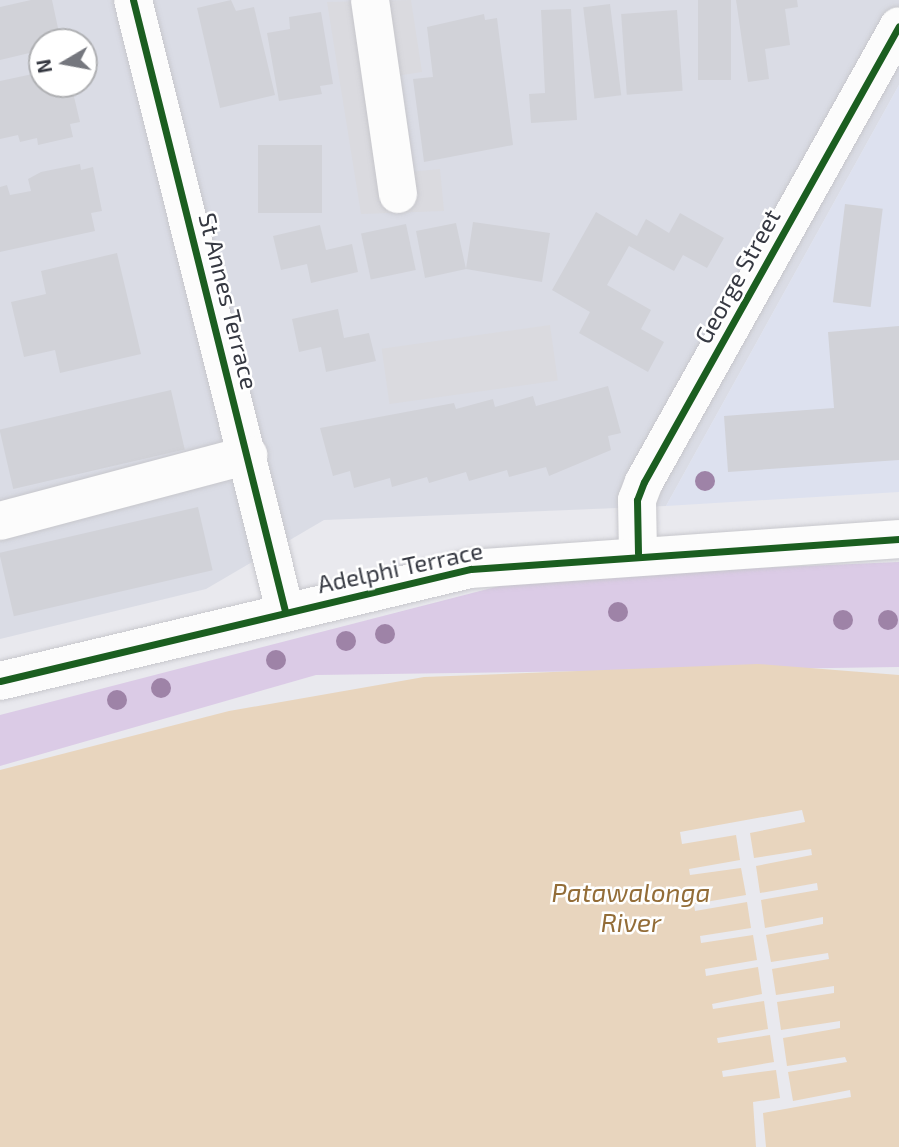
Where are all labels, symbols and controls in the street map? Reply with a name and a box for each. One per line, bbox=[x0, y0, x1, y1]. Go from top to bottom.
north arrow bbox=[28, 28, 98, 98]
text: N bbox=[31, 58, 56, 75]
street label: George Street bbox=[688, 204, 786, 348]
street label: St Annes Terrace bbox=[193, 209, 265, 393]
street label: Adelphi Terrace bbox=[314, 535, 486, 599]
water label: Patawalonga River bbox=[552, 876, 710, 938]

